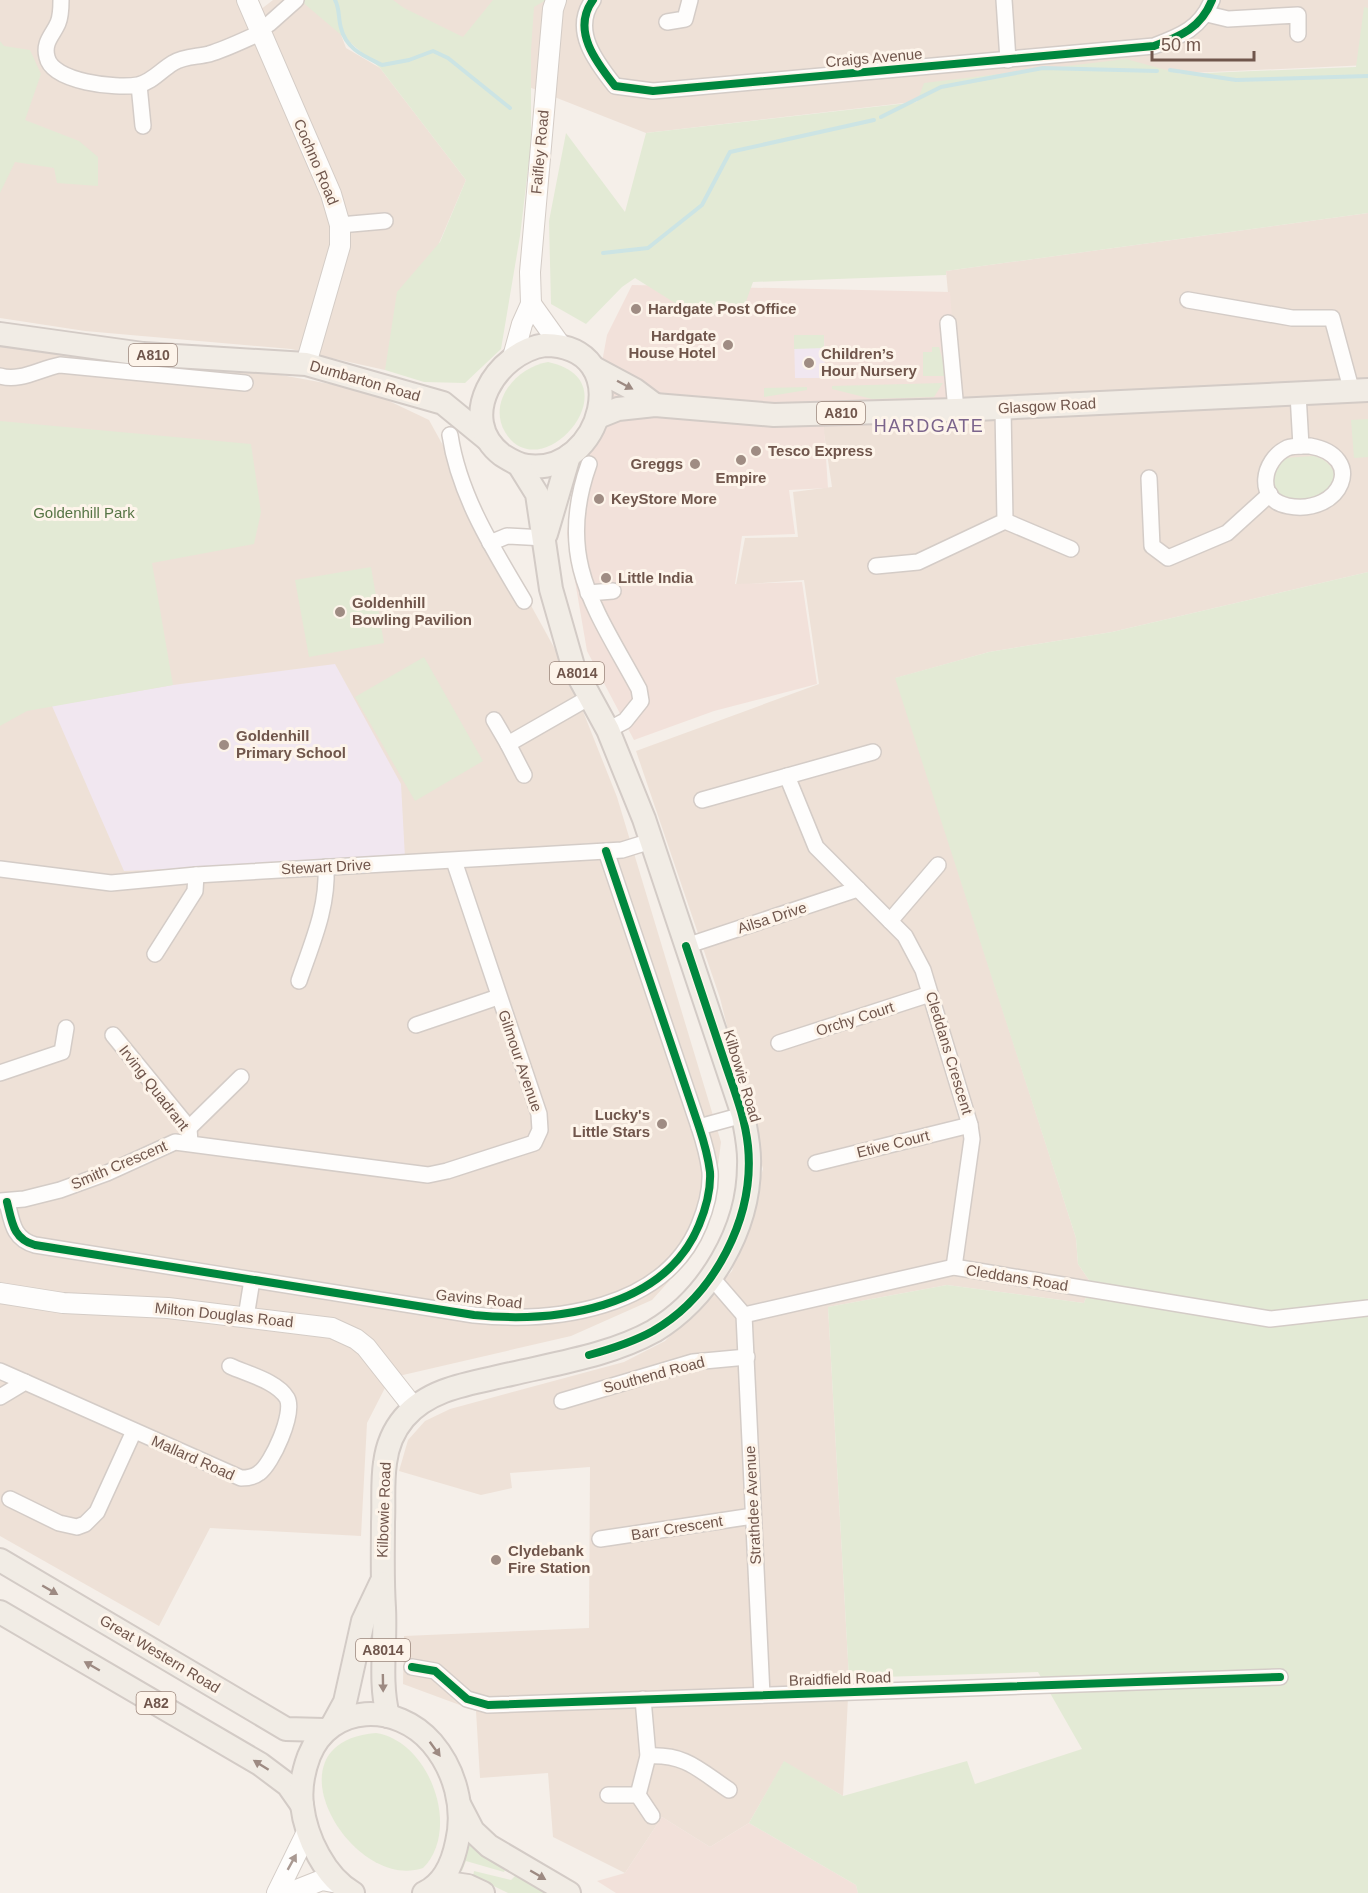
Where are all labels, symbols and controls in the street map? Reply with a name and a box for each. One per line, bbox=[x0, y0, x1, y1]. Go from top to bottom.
scale bar bbox=[1152, 24, 1254, 62]
text: 50 m bbox=[1161, 35, 1201, 55]
street label: Craigs Avenue bbox=[825, 45, 923, 70]
street label: Faifley Road bbox=[527, 109, 552, 195]
street label: Cochno Road bbox=[291, 116, 342, 207]
place label: Hardgate Post Office bbox=[648, 300, 796, 317]
marker: Hardgate Post Office bbox=[629, 302, 643, 316]
place label: Hardgate House Hotel bbox=[628, 327, 716, 361]
marker: Hardgate House Hotel bbox=[721, 338, 735, 352]
road number: A810 bbox=[129, 344, 177, 366]
place label: Children’s Hour Nursery bbox=[821, 345, 918, 379]
marker: Children’s Hour Nursery bbox=[802, 356, 816, 370]
street label: Dumbarton Road bbox=[308, 357, 422, 404]
one-way arrow bbox=[617, 380, 634, 390]
street label: Glasgow Road bbox=[997, 394, 1097, 417]
road number: A810 bbox=[817, 402, 865, 424]
district label: HARDGATE bbox=[874, 416, 984, 436]
place label: Tesco Express bbox=[768, 442, 873, 459]
marker: Tesco Express bbox=[749, 444, 763, 458]
marker: Empire bbox=[734, 453, 748, 467]
place label: Greggs bbox=[630, 455, 683, 472]
marker: Greggs bbox=[688, 457, 702, 471]
place label: Empire bbox=[716, 469, 766, 486]
place label: KeyStore More bbox=[611, 490, 717, 507]
marker: KeyStore More bbox=[592, 492, 606, 506]
park label: Goldenhill Park bbox=[33, 504, 135, 521]
place label: Little India bbox=[618, 569, 694, 586]
marker: Little India bbox=[599, 571, 613, 585]
place label: Goldenhill Bowling Pavilion bbox=[352, 594, 472, 628]
marker: Goldenhill Bowling Pavilion bbox=[333, 605, 347, 619]
road number: A8014 bbox=[550, 662, 604, 684]
place label: Goldenhill Primary School bbox=[236, 727, 346, 761]
marker: Goldenhill Primary School bbox=[217, 738, 231, 752]
street label: Stewart Drive bbox=[281, 856, 371, 877]
street label: Ailsa Drive bbox=[735, 898, 809, 937]
street label: Cleddans Crescent bbox=[923, 989, 976, 1117]
street label: Orchy Court bbox=[814, 998, 897, 1039]
street label: Gilmour Avenue bbox=[495, 1008, 546, 1114]
street label: Kilbowie Road bbox=[720, 1028, 765, 1124]
street label: Irving Quadrant bbox=[116, 1042, 193, 1134]
place label: Lucky's Little Stars bbox=[572, 1106, 650, 1140]
marker: Lucky's Little Stars bbox=[655, 1117, 669, 1131]
street label: Etive Court bbox=[855, 1126, 932, 1161]
street label: Smith Crescent bbox=[68, 1136, 170, 1192]
street label: Cleddans Road bbox=[965, 1261, 1069, 1294]
street label: Gavins Road bbox=[435, 1286, 523, 1311]
street label: Milton Douglas Road bbox=[154, 1299, 294, 1330]
street label: Southend Road bbox=[601, 1353, 706, 1396]
street label: Mallard Road bbox=[149, 1432, 237, 1483]
street label: Strathdee Avenue bbox=[741, 1445, 764, 1565]
street label: Kilbowie Road bbox=[373, 1462, 394, 1558]
street label: Barr Crescent bbox=[630, 1512, 725, 1543]
place label: Clydebank Fire Station bbox=[508, 1542, 591, 1576]
marker: Clydebank Fire Station bbox=[489, 1553, 503, 1567]
one-way arrow bbox=[42, 1584, 59, 1594]
street label: Great Western Road bbox=[97, 1611, 223, 1696]
road number: A8014 bbox=[356, 1639, 410, 1661]
one-way arrow bbox=[83, 1661, 100, 1671]
street label: Braidfield Road bbox=[788, 1668, 892, 1689]
one-way arrow bbox=[378, 1674, 388, 1693]
road number: A82 bbox=[136, 1692, 176, 1714]
one-way arrow bbox=[429, 1741, 441, 1756]
one-way arrow bbox=[253, 1759, 269, 1770]
one-way arrow bbox=[287, 1853, 297, 1870]
one-way arrow bbox=[530, 1870, 547, 1880]

